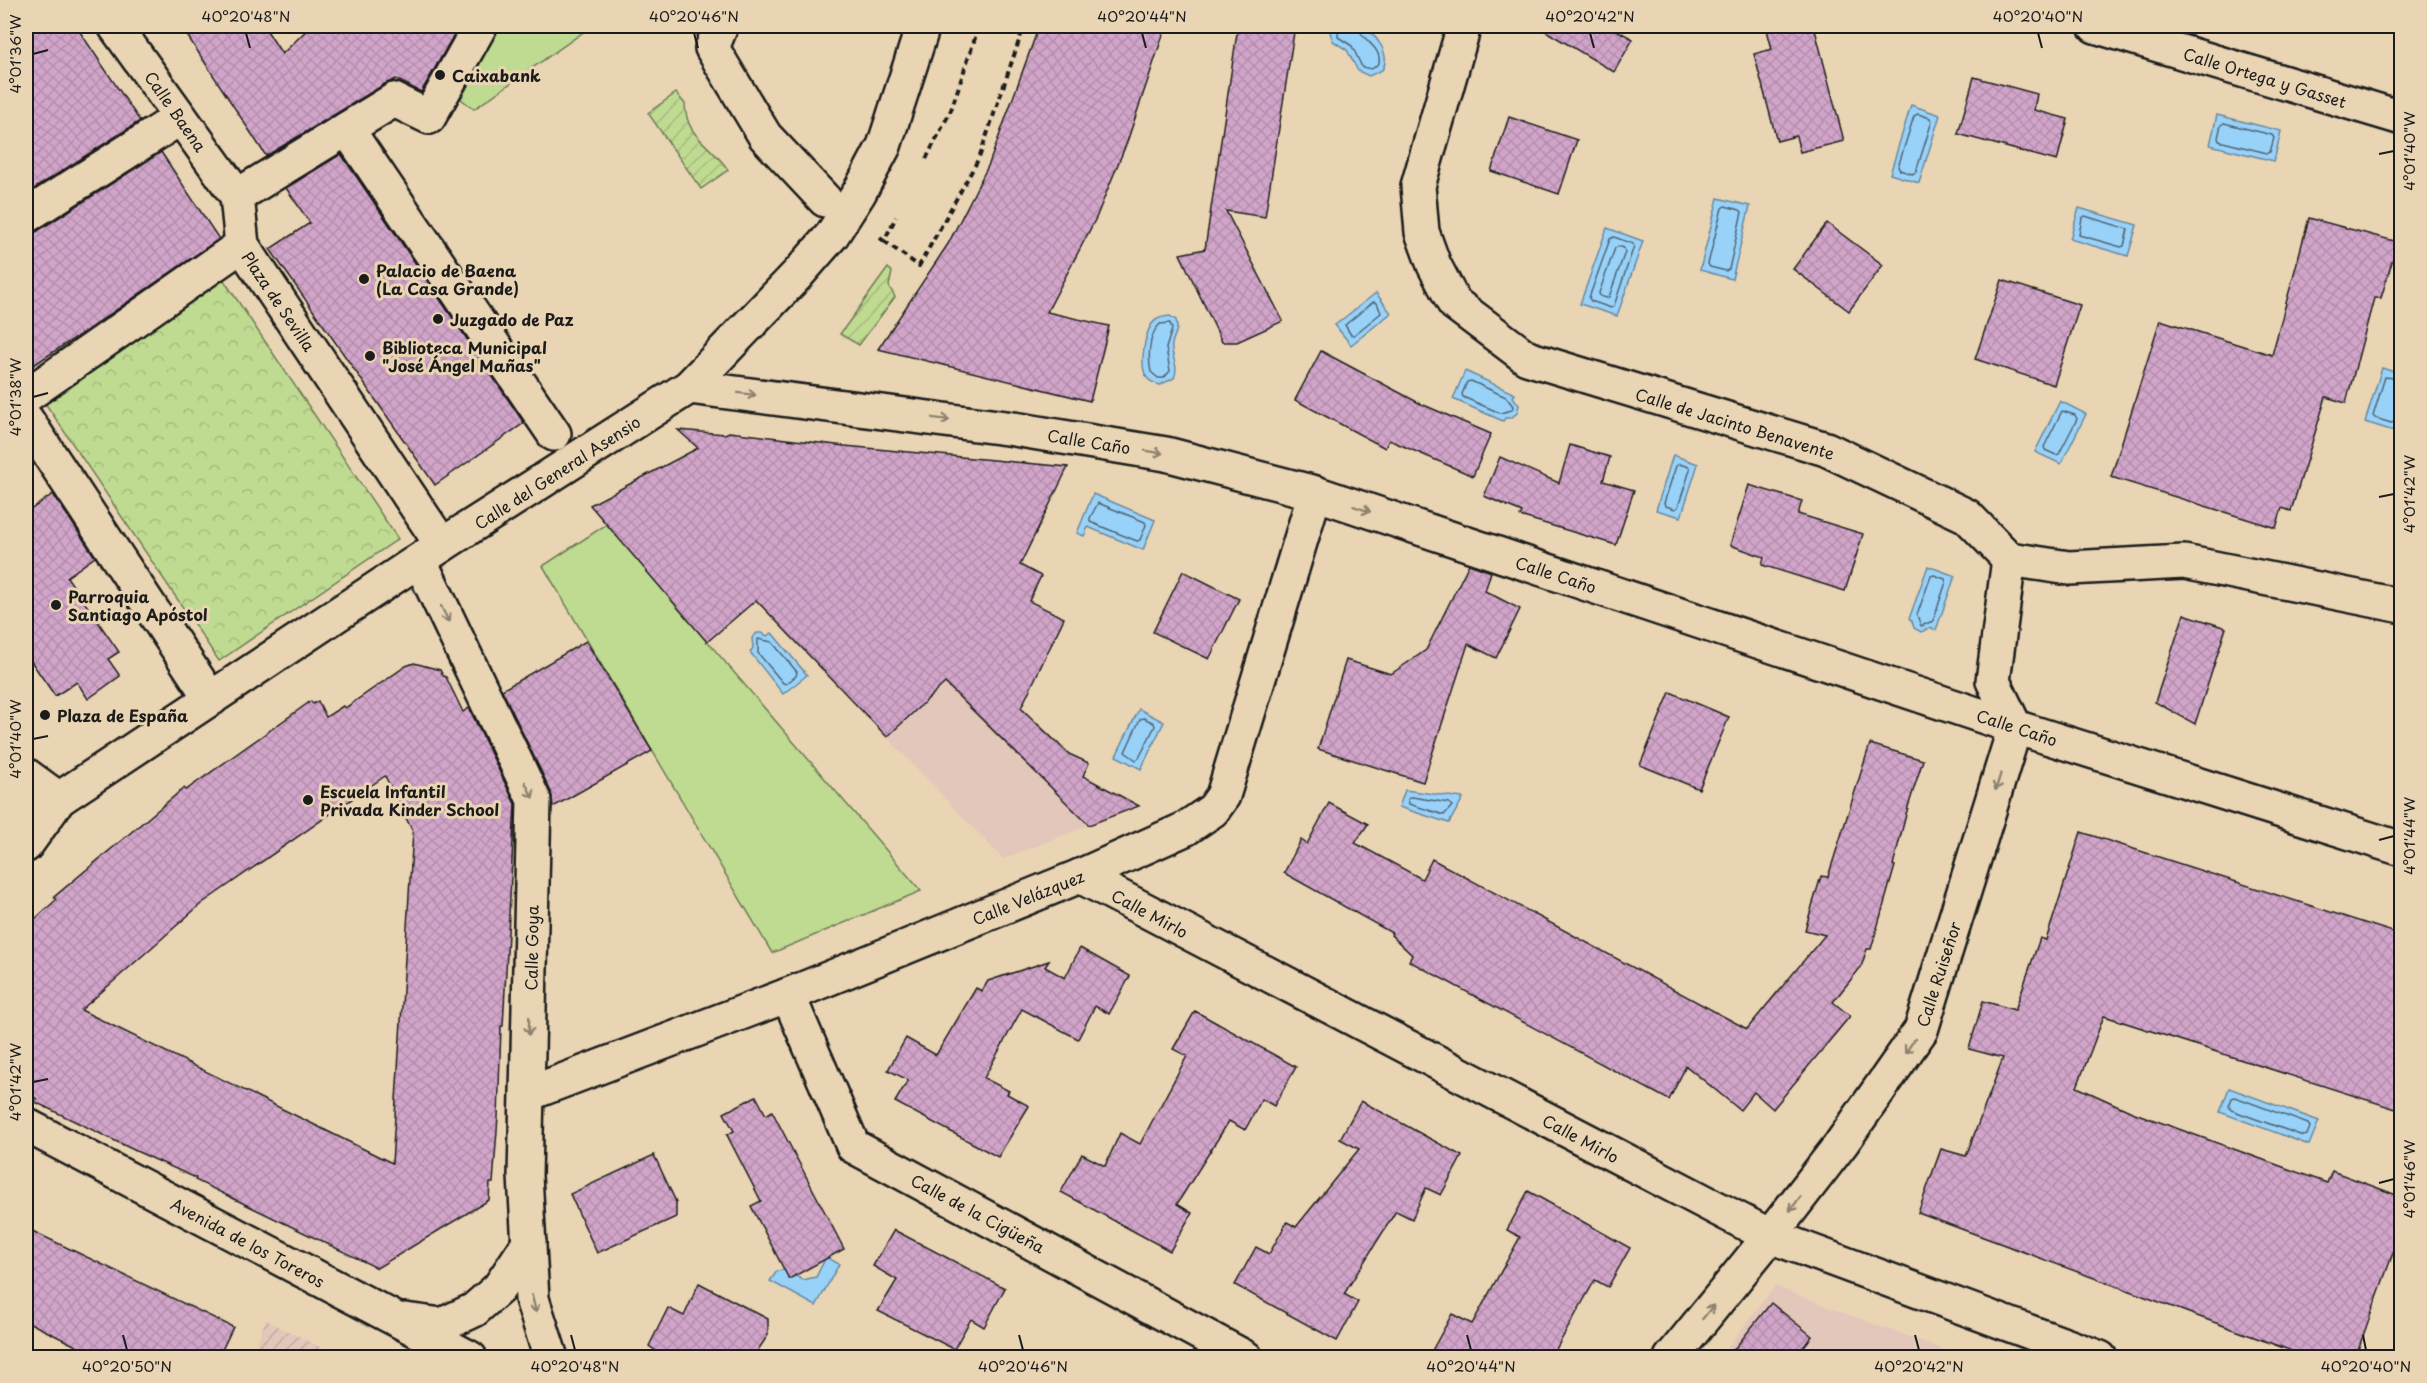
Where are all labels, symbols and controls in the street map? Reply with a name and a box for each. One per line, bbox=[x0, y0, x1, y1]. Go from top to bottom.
text: 40°20'48"N bbox=[201, 4, 291, 27]
text: 40°20'46"N bbox=[649, 4, 739, 27]
text: 40°20'44"N bbox=[1097, 4, 1187, 27]
text: 40°20'42"N bbox=[1545, 4, 1635, 27]
text: 40°20'40"N bbox=[1993, 4, 2083, 27]
text: 4°01'36"W bbox=[3, 14, 26, 94]
street label: Calle Ortega y Gasset bbox=[2180, 41, 2350, 113]
place label: Caixabank bbox=[452, 63, 541, 87]
street label: Calle Baena bbox=[139, 66, 213, 156]
marker: Caixabank bbox=[433, 68, 447, 82]
text: 4°01'40"W bbox=[2397, 111, 2420, 191]
street label: Plaza de Sevilla bbox=[237, 246, 321, 356]
place label: Palacio de Baena (La Casa Grande) bbox=[376, 258, 519, 300]
marker: Palacio de Baena (La Casa Grande) bbox=[357, 272, 371, 286]
place label: Juzgado de Paz bbox=[450, 307, 574, 331]
marker: Juzgado de Paz bbox=[431, 312, 445, 326]
place label: Biblioteca Municipal "José Ángel Mañas" bbox=[382, 335, 547, 377]
marker: Biblioteca Municipal "José Ángel Mañas" bbox=[363, 349, 377, 363]
text: 4°01'38"W bbox=[3, 357, 26, 436]
street label: Calle de Jacinto Benavente bbox=[1632, 381, 1838, 465]
one-way arrow bbox=[737, 389, 757, 400]
street label: Calle del General Asensio bbox=[469, 409, 645, 535]
one-way arrow bbox=[930, 414, 950, 425]
street label: Calle Caño bbox=[1046, 423, 1132, 459]
one-way arrow bbox=[1144, 447, 1164, 458]
text: 4°01'42"W bbox=[2397, 454, 2420, 533]
one-way arrow bbox=[1352, 505, 1371, 516]
street label: Calle Caño bbox=[1512, 550, 1600, 598]
place label: Parroquia Santiago Apóstol bbox=[68, 584, 208, 626]
marker: Parroquia Santiago Apóstol bbox=[49, 598, 63, 612]
one-way arrow bbox=[440, 604, 452, 622]
text: 4°01'40"W bbox=[3, 699, 26, 779]
place label: Plaza de España bbox=[57, 703, 188, 727]
street label: Calle Caño bbox=[1973, 703, 2061, 751]
marker: Plaza de España bbox=[38, 708, 52, 722]
one-way arrow bbox=[1992, 772, 2003, 791]
place label: Escuela Infantil Privada Kinder School bbox=[320, 779, 499, 821]
one-way arrow bbox=[524, 780, 536, 798]
marker: Escuela Infantil Privada Kinder School bbox=[301, 793, 315, 807]
text: 4°01'44"W bbox=[2397, 796, 2420, 875]
street label: Calle Velázquez bbox=[968, 863, 1088, 930]
street label: Calle Mirlo bbox=[1107, 883, 1193, 943]
street label: Calle Goya bbox=[518, 905, 544, 991]
street label: Calle Ruiseñor bbox=[1910, 918, 1967, 1030]
one-way arrow bbox=[523, 1015, 535, 1035]
one-way arrow bbox=[1904, 1038, 1916, 1054]
text: 4°01'42"W bbox=[3, 1042, 26, 1121]
street label: Calle Mirlo bbox=[1538, 1108, 1624, 1168]
text: 4°01'46"W bbox=[2397, 1139, 2420, 1218]
street label: Calle de la Cigüeña bbox=[907, 1168, 1049, 1258]
street label: Avenida de los Toreros bbox=[167, 1191, 329, 1293]
one-way arrow bbox=[1789, 1195, 1801, 1211]
one-way arrow bbox=[529, 1294, 541, 1313]
one-way arrow bbox=[1702, 1304, 1715, 1320]
text: 40°20'50"N bbox=[82, 1354, 172, 1377]
text: 40°20'48"N bbox=[530, 1354, 620, 1377]
text: 40°20'46"N bbox=[978, 1354, 1068, 1377]
text: 40°20'44"N bbox=[1426, 1354, 1516, 1377]
text: 40°20'42"N bbox=[1874, 1354, 1964, 1377]
text: 40°20'40"N bbox=[2321, 1354, 2411, 1377]

